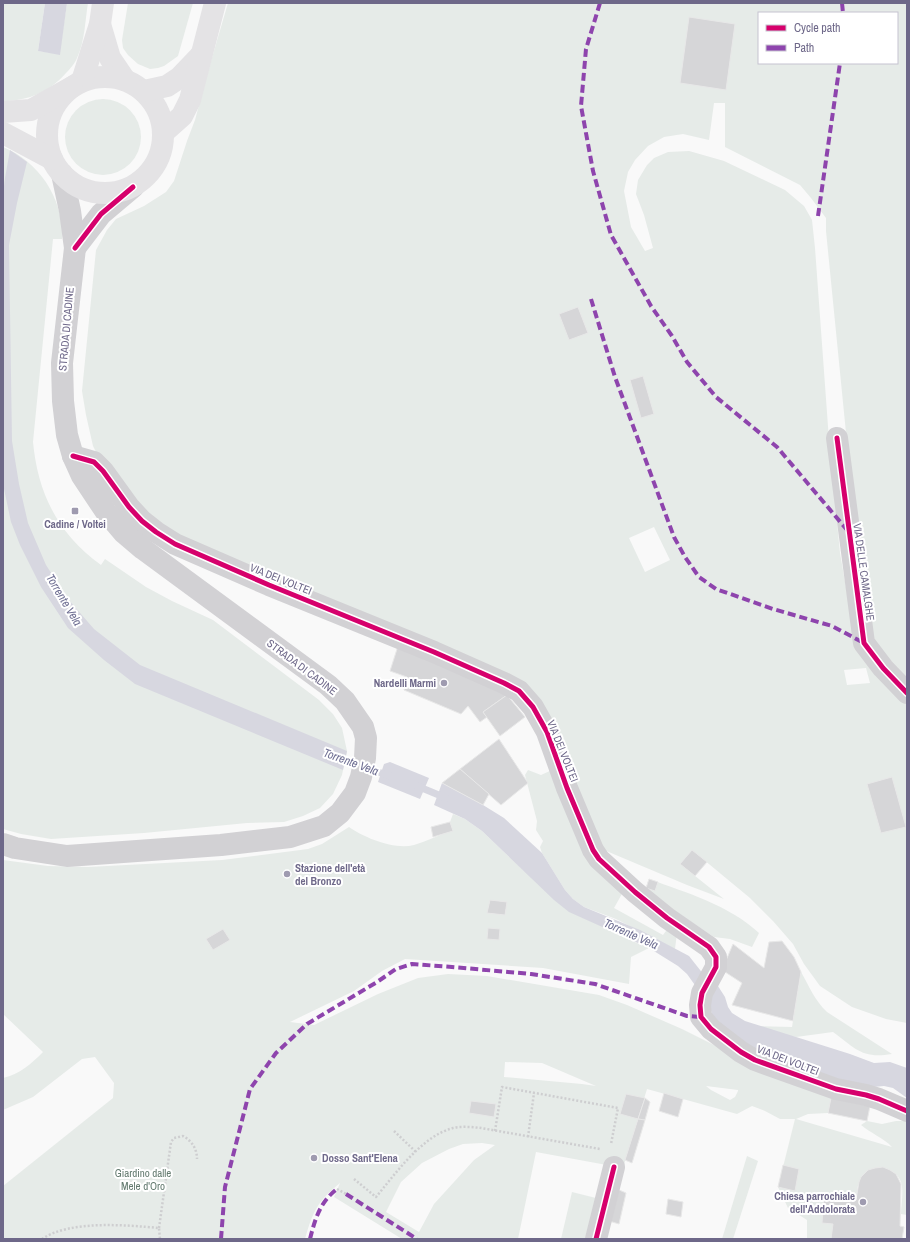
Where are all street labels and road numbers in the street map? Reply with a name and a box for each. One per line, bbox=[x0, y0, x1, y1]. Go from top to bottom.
street label: STRADA DI CADINE bbox=[55, 286, 77, 372]
street label: VIA DELLE CAMALGHE bbox=[850, 522, 878, 622]
street label: VIA DEI VOLTEI bbox=[248, 560, 314, 598]
street label: STRADA DI CADINE bbox=[264, 636, 340, 698]
street label: VIA DEI VOLTEI bbox=[544, 718, 582, 784]
street label: VIA DEI VOLTEI bbox=[755, 1042, 821, 1078]

